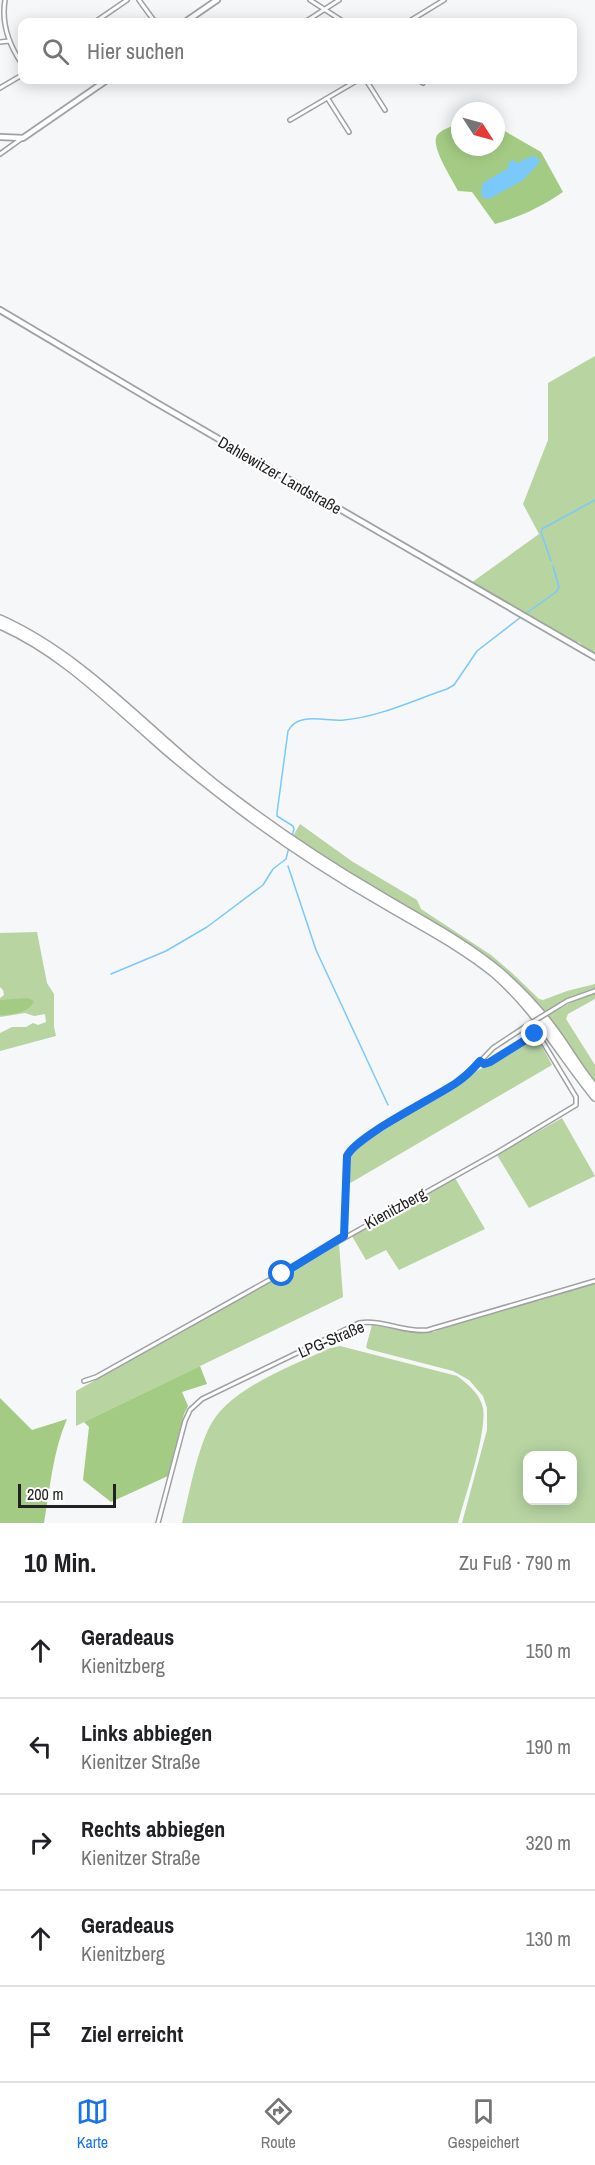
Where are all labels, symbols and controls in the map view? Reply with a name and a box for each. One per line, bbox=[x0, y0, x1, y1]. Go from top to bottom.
search box bbox=[18, 18, 577, 84]
icon: search bbox=[39, 35, 72, 68]
text: Hier suchen bbox=[87, 36, 184, 66]
north arrow bbox=[451, 102, 505, 156]
street label: Dahlewitzer Landstraße bbox=[214, 431, 346, 519]
route end bbox=[521, 1020, 547, 1046]
street label: Kienitzberg bbox=[360, 1182, 430, 1234]
route start bbox=[268, 1260, 294, 1286]
street label: LPG-Straße bbox=[294, 1315, 368, 1363]
map controls bbox=[523, 1451, 577, 1505]
button: locate bbox=[523, 1451, 577, 1505]
scale bar bbox=[18, 1481, 116, 1508]
text: 200 m bbox=[27, 1483, 63, 1505]
text: 10 Min. bbox=[24, 1545, 96, 1580]
text: Zu Fuß · 790 m bbox=[459, 1549, 571, 1576]
text: Geradeaus bbox=[81, 1622, 174, 1652]
icon: ahead bbox=[24, 1634, 57, 1667]
text: 150 m bbox=[525, 1637, 571, 1664]
text: Kienitzberg bbox=[81, 1652, 165, 1679]
text: Links abbiegen bbox=[81, 1718, 212, 1748]
icon: left bbox=[24, 1730, 57, 1763]
text: 190 m bbox=[525, 1733, 571, 1760]
text: Kienitzer Straße bbox=[81, 1748, 200, 1775]
text: Rechts abbiegen bbox=[81, 1814, 225, 1844]
icon: right bbox=[24, 1826, 57, 1859]
text: 320 m bbox=[525, 1829, 571, 1856]
text: Kienitzer Straße bbox=[81, 1844, 200, 1871]
text: Geradeaus bbox=[81, 1910, 174, 1940]
icon: ahead bbox=[24, 1922, 57, 1955]
text: 130 m bbox=[525, 1925, 571, 1952]
text: Kienitzberg bbox=[81, 1940, 165, 1967]
icon: arrive bbox=[24, 2018, 57, 2051]
text: Ziel erreicht bbox=[81, 2019, 183, 2049]
tab: Karte bbox=[76, 2095, 109, 2153]
tab: Route bbox=[261, 2095, 296, 2153]
tab: Gespeichert bbox=[448, 2095, 519, 2153]

